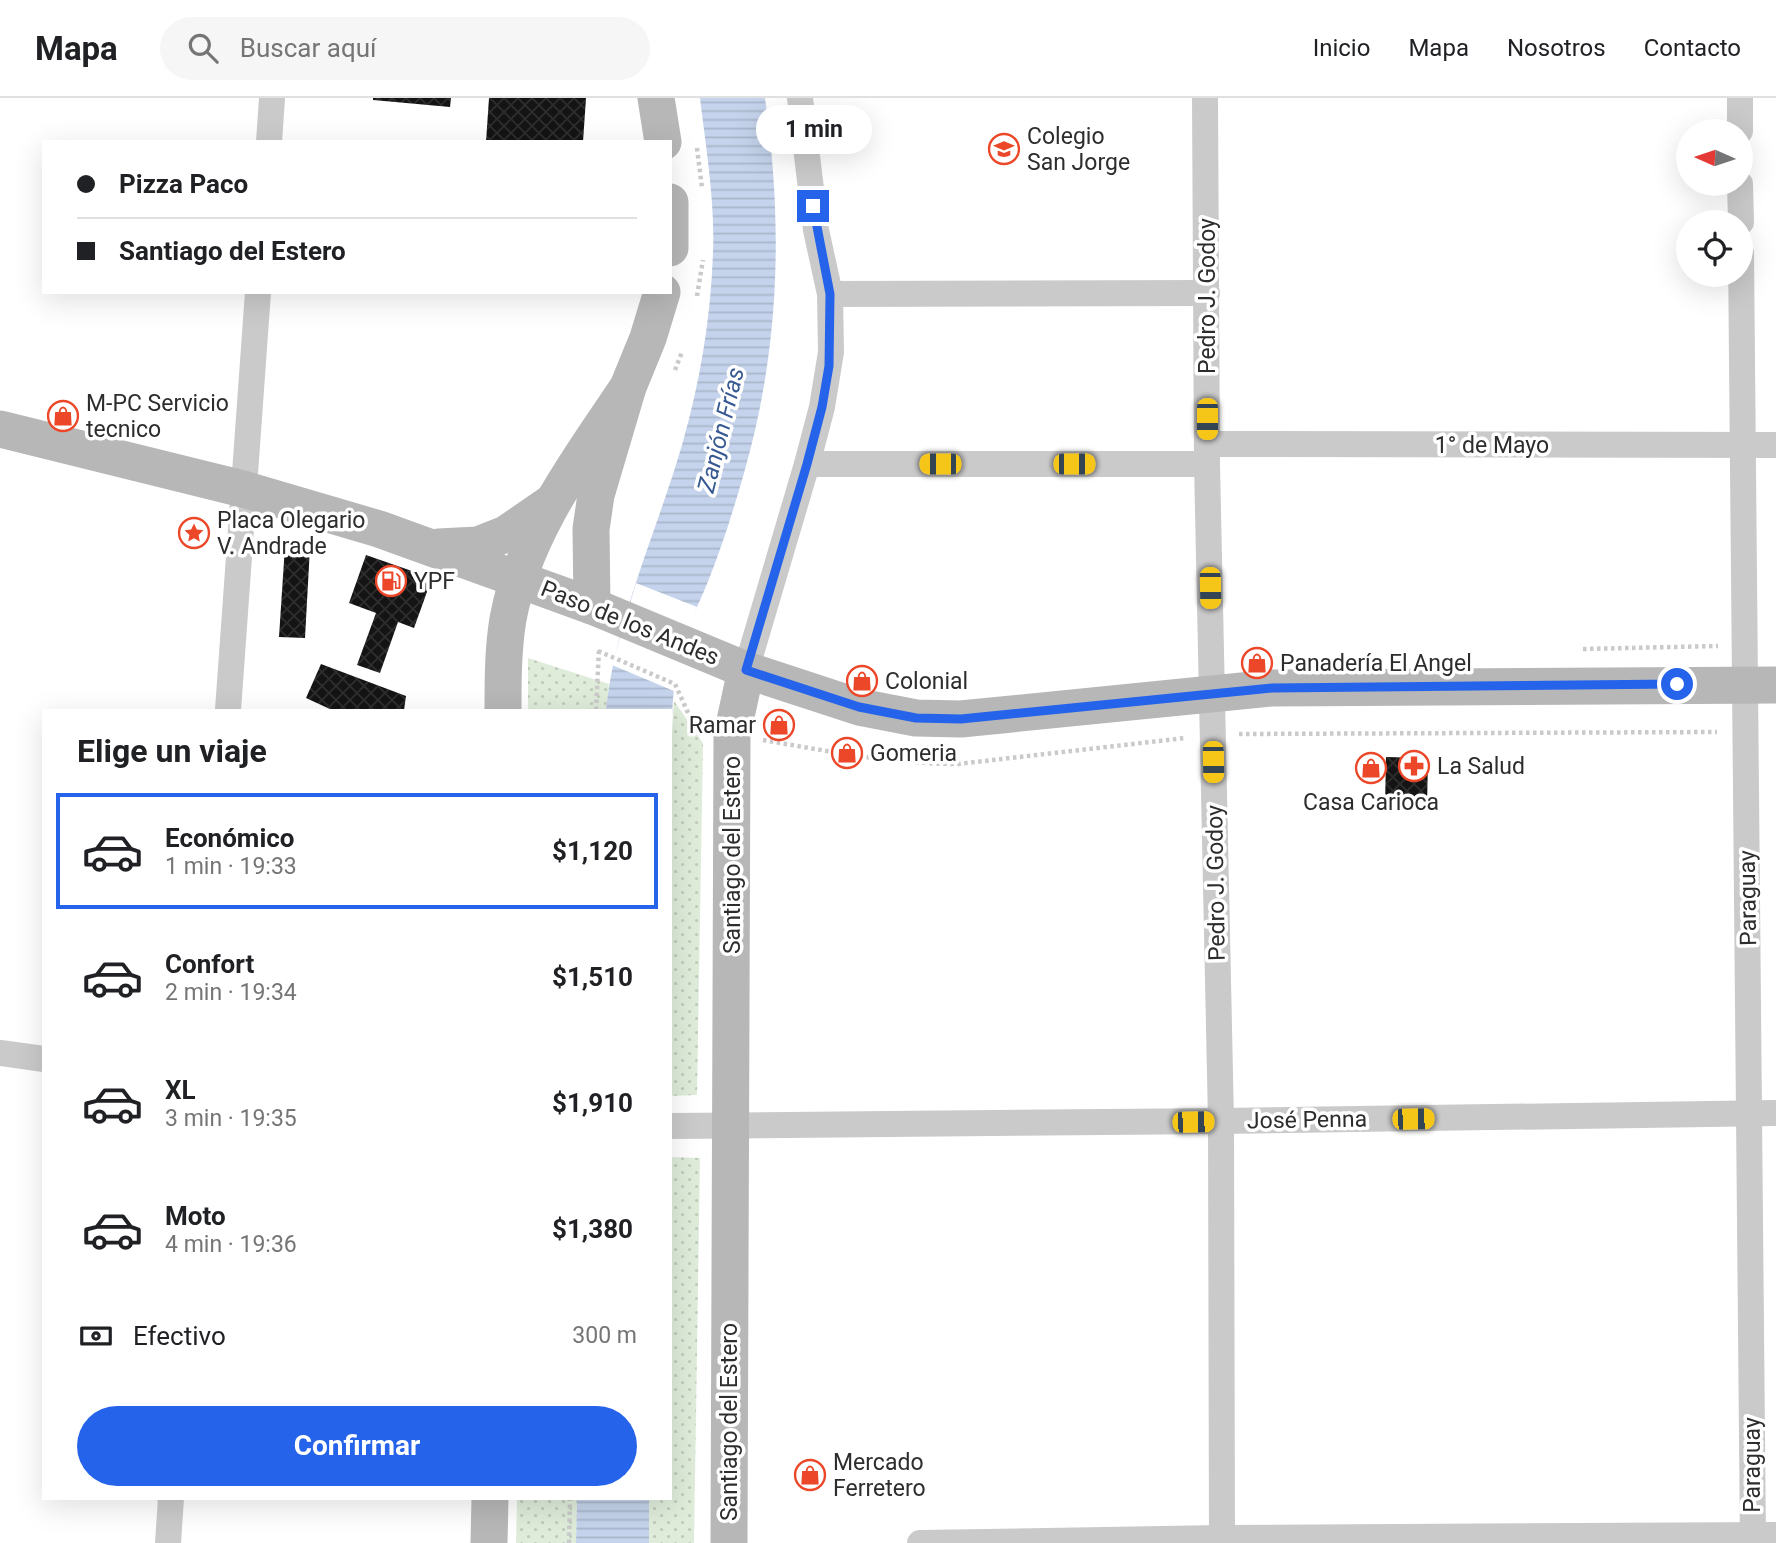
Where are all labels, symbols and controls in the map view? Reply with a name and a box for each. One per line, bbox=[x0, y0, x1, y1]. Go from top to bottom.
search box bbox=[160, 17, 650, 80]
text: Mapa bbox=[35, 29, 118, 68]
icon: search bbox=[184, 29, 222, 67]
text: Buscar aquí bbox=[240, 33, 376, 63]
text: Inicio bbox=[1313, 34, 1370, 62]
text: Mapa bbox=[1408, 34, 1469, 62]
text: Nosotros bbox=[1507, 34, 1606, 62]
text: Contacto bbox=[1644, 34, 1741, 62]
callout: 1 min bbox=[755, 105, 871, 154]
text: 1 min bbox=[785, 116, 843, 143]
north arrow bbox=[1676, 119, 1754, 196]
map controls bbox=[1676, 119, 1753, 287]
place label: Colegio San Jorge bbox=[1027, 123, 1130, 176]
school or university icon: Colegio San Jorge bbox=[987, 132, 1021, 166]
text: Pizza Paco bbox=[119, 169, 248, 199]
route end bbox=[797, 190, 829, 222]
button: locate bbox=[1676, 210, 1753, 287]
street label: Pedro J. Godoy bbox=[1194, 218, 1221, 374]
text: Santiago del Estero bbox=[119, 236, 346, 266]
water label: Zanjón Frías bbox=[692, 365, 750, 496]
place label: M-PC Servicio tecnico bbox=[86, 390, 229, 443]
car bbox=[1197, 398, 1218, 440]
shop icon: M-PC Servicio tecnico bbox=[46, 399, 80, 433]
street label: 1° de Mayo bbox=[1435, 432, 1549, 459]
car bbox=[920, 454, 962, 475]
car bbox=[1054, 454, 1096, 475]
place label: Placa Olegario V. Andrade bbox=[217, 507, 365, 560]
place icon: Placa Olegario V. Andrade bbox=[177, 516, 211, 550]
fuel station icon: YPF bbox=[374, 564, 408, 598]
car bbox=[1200, 567, 1221, 609]
place label: YPF bbox=[414, 568, 455, 595]
street label: Paso de los Andes bbox=[537, 575, 723, 671]
shop icon: Panadería El Angel bbox=[1240, 646, 1274, 680]
place label: Panadería El Angel bbox=[1280, 650, 1472, 677]
shop icon: Colonial bbox=[845, 664, 879, 698]
place label: Colonial bbox=[885, 668, 968, 695]
route start bbox=[1661, 668, 1693, 700]
shop icon: Ramar bbox=[762, 708, 796, 742]
place label: Ramar bbox=[689, 712, 756, 739]
text: Elige un viaje bbox=[77, 732, 267, 770]
shop icon: Gomeria bbox=[830, 736, 864, 770]
place label: Gomeria bbox=[870, 740, 957, 767]
car bbox=[1203, 741, 1224, 783]
pharmacy icon: La Salud bbox=[1397, 749, 1431, 783]
shop icon: Casa Carioca bbox=[1354, 751, 1388, 785]
place label: La Salud bbox=[1437, 753, 1525, 780]
street label: Santiago del Estero bbox=[719, 756, 746, 954]
place label: Casa Carioca bbox=[1303, 789, 1439, 816]
street label: Pedro J. Godoy bbox=[1201, 805, 1231, 961]
icon: car bbox=[81, 820, 144, 883]
text: Económico bbox=[165, 823, 294, 853]
text: $1,120 bbox=[552, 836, 633, 866]
street label: Paraguay bbox=[1734, 850, 1762, 946]
text: 1 min · 19:33 bbox=[165, 853, 297, 880]
icon: car bbox=[81, 946, 144, 1009]
text: Confort bbox=[165, 949, 254, 979]
text: $1,510 bbox=[552, 962, 633, 992]
text: 2 min · 19:34 bbox=[165, 979, 297, 1006]
icon: car bbox=[81, 1072, 144, 1135]
text: XL bbox=[165, 1075, 196, 1105]
text: $1,910 bbox=[552, 1088, 633, 1118]
text: 3 min · 19:35 bbox=[165, 1105, 297, 1132]
street label: José Penna bbox=[1247, 1105, 1367, 1135]
car bbox=[1392, 1108, 1435, 1130]
car bbox=[1172, 1111, 1215, 1133]
icon: car bbox=[81, 1198, 144, 1261]
text: Moto bbox=[165, 1201, 226, 1231]
text: $1,380 bbox=[552, 1214, 633, 1244]
text: 4 min · 19:36 bbox=[165, 1231, 297, 1258]
icon: cash bbox=[77, 1317, 115, 1355]
text: Efectivo bbox=[133, 1321, 226, 1351]
text: 300 m bbox=[572, 1322, 637, 1349]
street label: Santiago del Estero bbox=[716, 1323, 743, 1521]
button: Confirmar bbox=[77, 1406, 637, 1486]
street label: Paraguay bbox=[1739, 1417, 1766, 1513]
place label: Mercado Ferretero bbox=[833, 1449, 926, 1502]
shop icon: Mercado Ferretero bbox=[793, 1458, 827, 1492]

